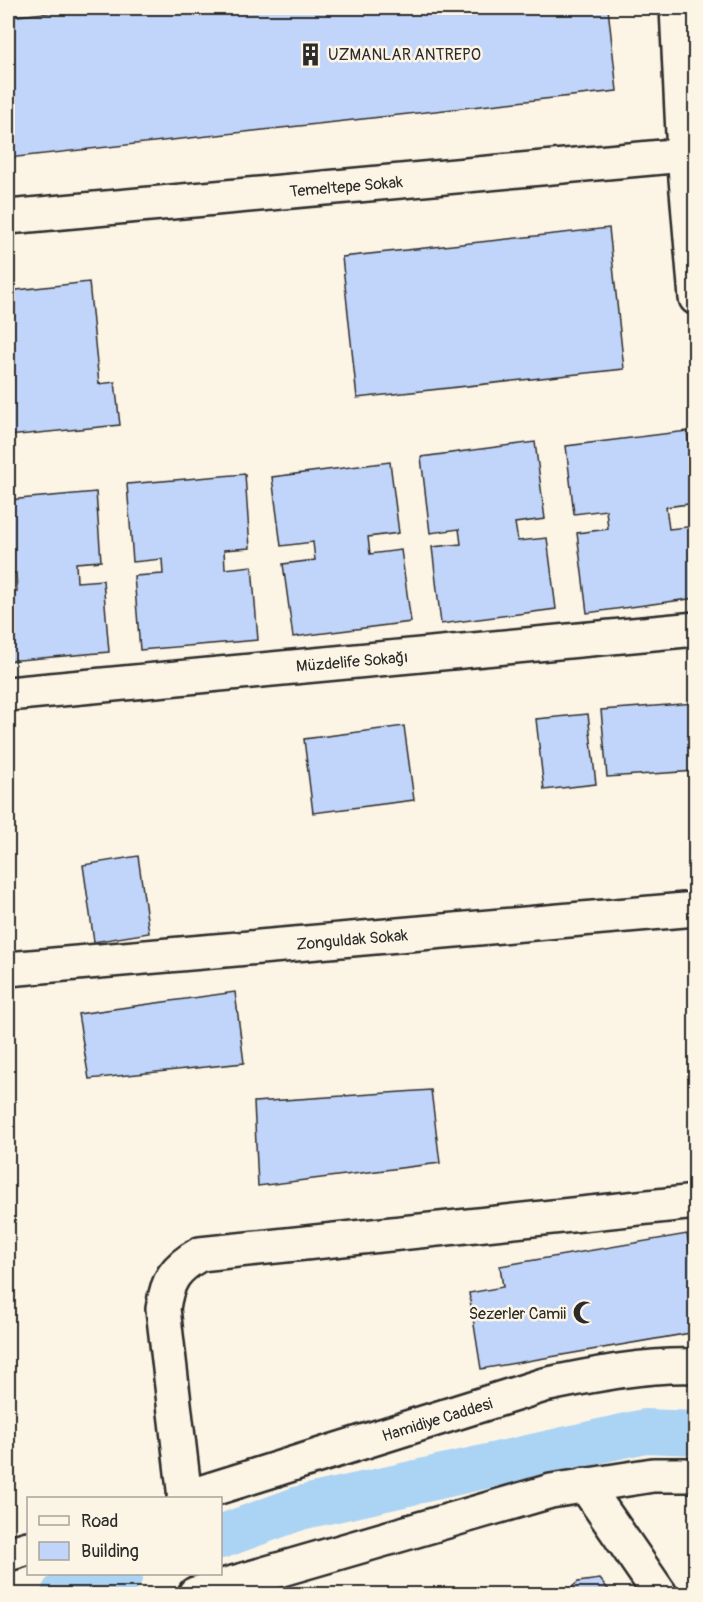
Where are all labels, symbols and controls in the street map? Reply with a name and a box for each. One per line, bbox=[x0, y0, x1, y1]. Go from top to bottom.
building icon: UZMANLAR ANTREPO bbox=[297, 41, 323, 67]
place label: UZMANLAR ANTREPO bbox=[328, 45, 481, 65]
street label: Temeltepe Sokak bbox=[289, 172, 404, 202]
street label: Müzdelife Sokağı bbox=[295, 647, 409, 677]
street label: Zonguldak Sokak bbox=[296, 925, 409, 955]
mosque icon: Sezerler Camii bbox=[571, 1300, 597, 1326]
place label: Sezerler Camii bbox=[469, 1304, 566, 1324]
street label: Hamidiye Caddesi bbox=[380, 1394, 495, 1446]
legend bbox=[27, 1497, 222, 1575]
text: Road bbox=[81, 1510, 118, 1533]
text: Building bbox=[81, 1540, 139, 1563]

